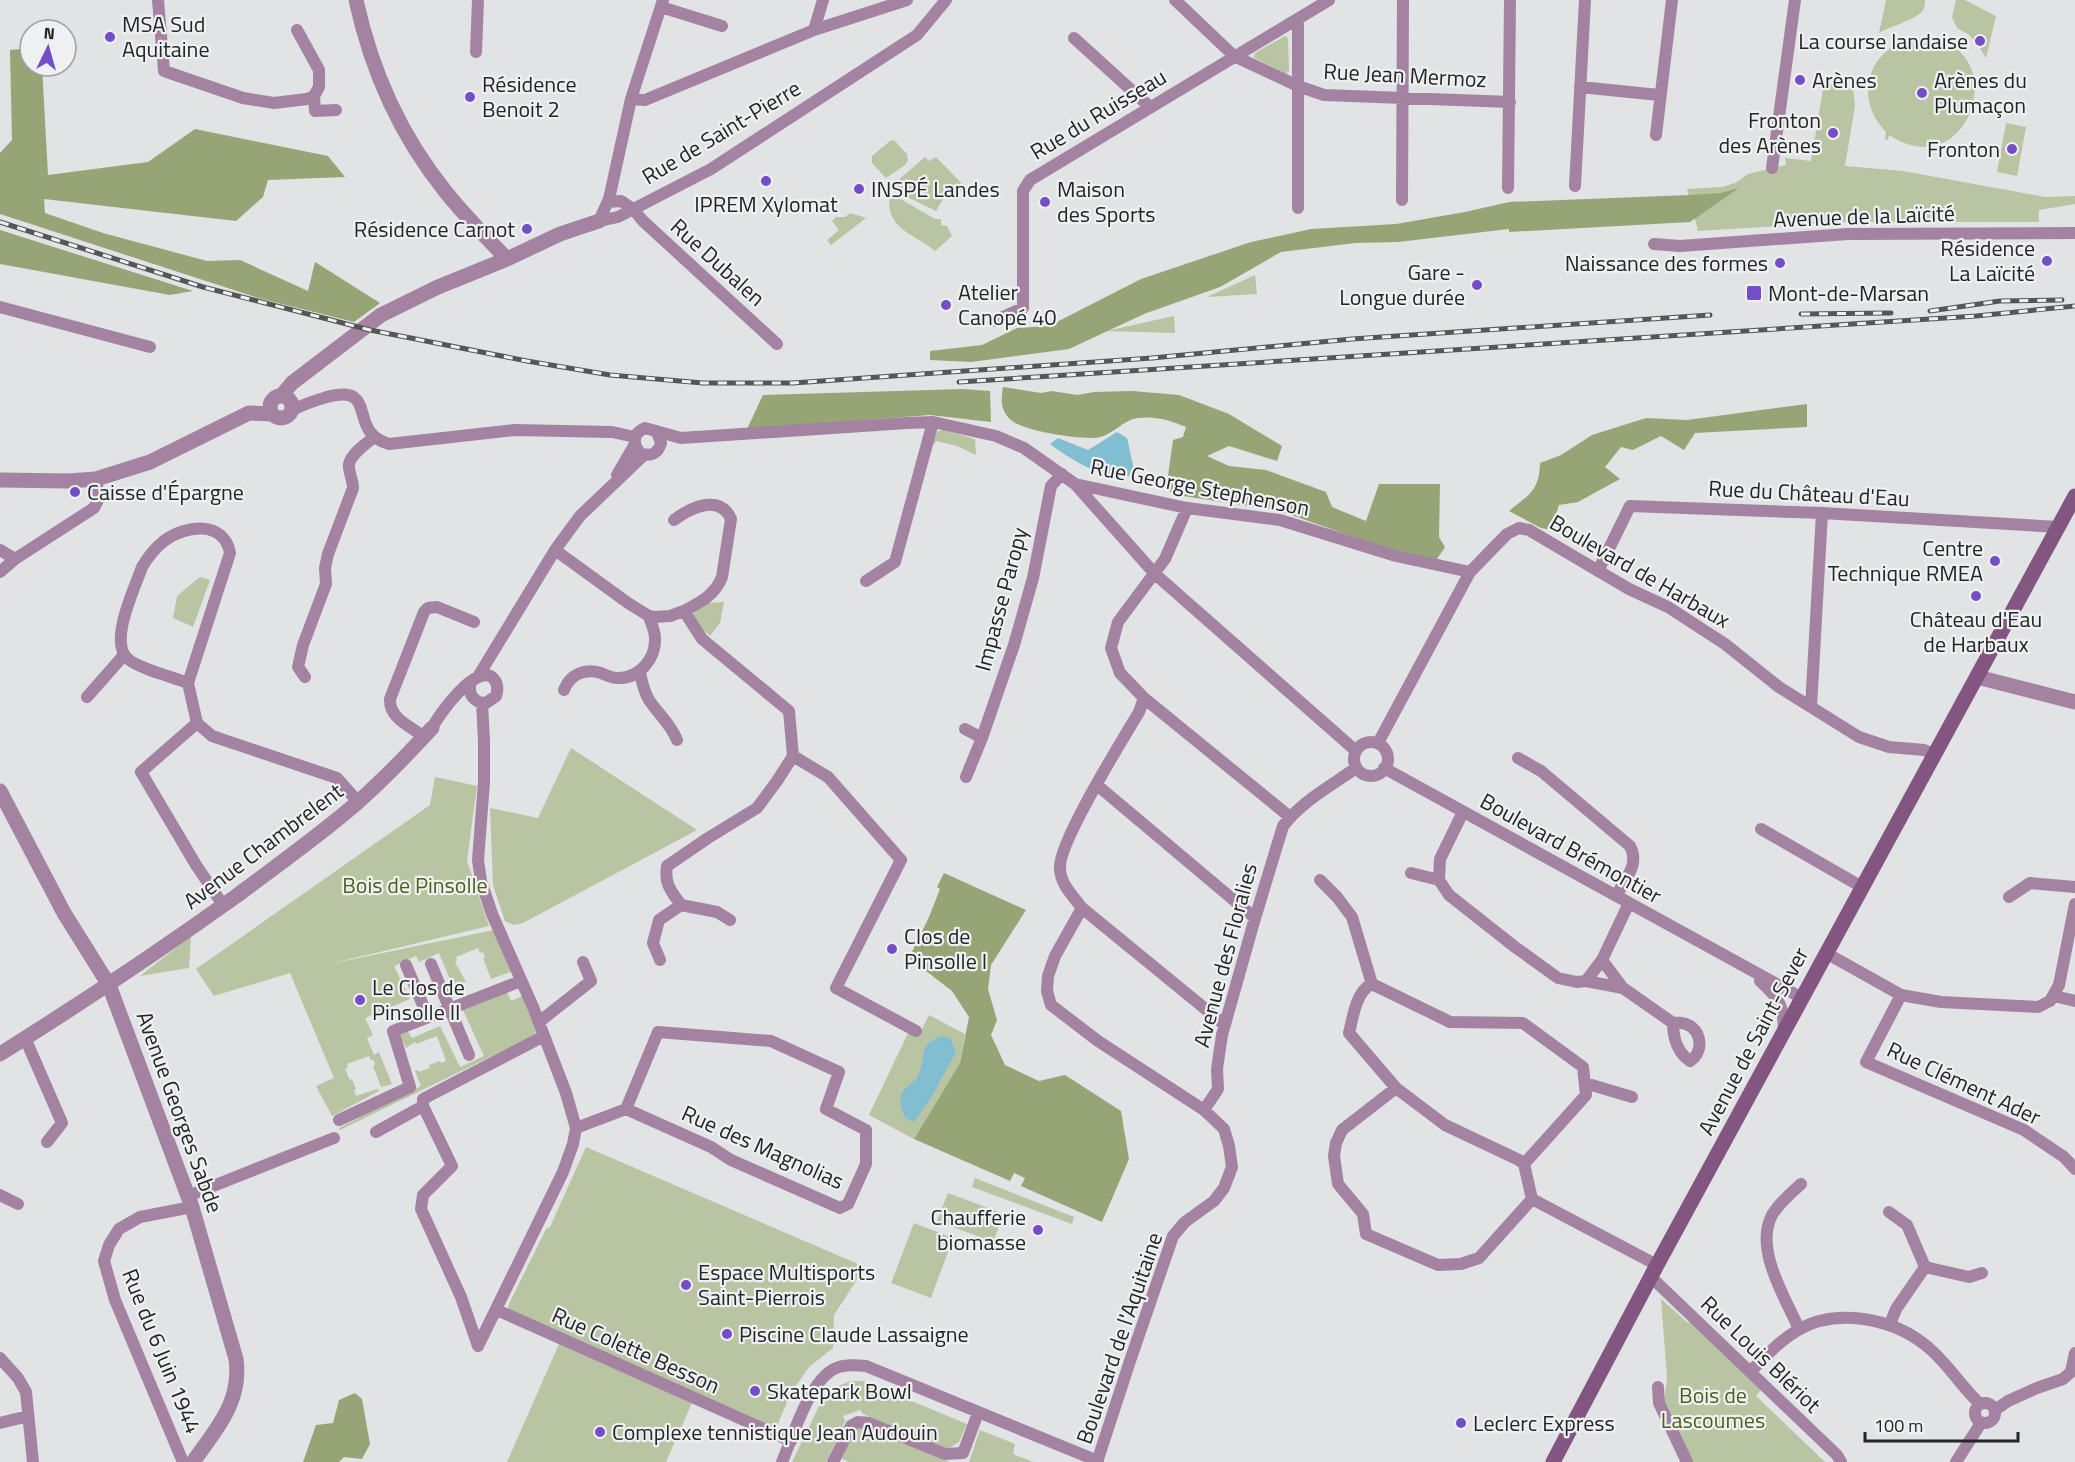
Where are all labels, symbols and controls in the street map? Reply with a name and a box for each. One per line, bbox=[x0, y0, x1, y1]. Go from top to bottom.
place label: MSA Sud Aquitaine bbox=[122, 7, 210, 66]
north arrow bbox=[18, 18, 78, 78]
text: N bbox=[43, 21, 56, 45]
place label: La course landaise bbox=[1798, 24, 1968, 58]
marker: MSA Sud Aquitaine bbox=[103, 30, 117, 44]
marker: La course landaise bbox=[1973, 34, 1987, 48]
street label: Rue Jean Mermoz bbox=[1323, 54, 1487, 96]
street label: Rue du Ruisseau bbox=[1023, 60, 1173, 168]
place label: Arènes bbox=[1812, 63, 1877, 97]
place label: Arènes du Plumaçon bbox=[1934, 63, 2027, 122]
place label: Résidence Benoit 2 bbox=[482, 67, 577, 126]
street label: Rue de Saint-Pierre bbox=[635, 71, 807, 193]
marker: Arènes bbox=[1793, 73, 1807, 87]
marker: Arènes du Plumaçon bbox=[1915, 86, 1929, 100]
marker: Résidence Benoit 2 bbox=[463, 90, 477, 104]
place label: Fronton des Arènes bbox=[1718, 103, 1821, 162]
marker: Fronton des Arènes bbox=[1826, 126, 1840, 140]
place label: Fronton bbox=[1927, 132, 2000, 166]
marker: Fronton bbox=[2005, 142, 2019, 156]
place label: INSPÉ Landes bbox=[871, 172, 1000, 206]
place label: Maison des Sports bbox=[1057, 172, 1156, 231]
marker: IPREM Xylomat bbox=[759, 174, 773, 188]
marker: INSPÉ Landes bbox=[852, 182, 866, 196]
place label: IPREM Xylomat bbox=[694, 187, 838, 221]
marker: Maison des Sports bbox=[1038, 195, 1052, 209]
street label: Avenue de la Laïcité bbox=[1773, 196, 1955, 236]
street label: Rue Dubalen bbox=[663, 210, 773, 314]
place label: Résidence Carnot bbox=[354, 212, 515, 246]
marker: Résidence Carnot bbox=[520, 222, 534, 236]
place label: Résidence La Laïcité bbox=[1940, 231, 2035, 290]
place label: Naissance des formes bbox=[1565, 246, 1768, 280]
marker: Résidence La Laïcité bbox=[2040, 254, 2054, 268]
place label: Gare - Longue durée bbox=[1339, 255, 1465, 314]
marker: Naissance des formes bbox=[1773, 256, 1787, 270]
place label: Atelier Canopé 40 bbox=[958, 275, 1057, 334]
place label: Mont-de-Marsan bbox=[1768, 276, 1929, 310]
marker: Gare - Longue durée bbox=[1470, 278, 1484, 292]
marker: Mont-de-Marsan bbox=[1745, 284, 1763, 302]
marker: Atelier Canopé 40 bbox=[939, 298, 953, 312]
street label: Rue George Stephenson bbox=[1087, 449, 1313, 525]
street label: Rue du Château d'Eau bbox=[1707, 471, 1911, 515]
place label: Caisse d'Épargne bbox=[87, 475, 244, 509]
marker: Caisse d'Épargne bbox=[68, 485, 82, 499]
street label: Boulevard de Harbaux bbox=[1543, 505, 1737, 637]
street label: Impasse Paropy bbox=[965, 523, 1037, 675]
place label: Centre Technique RMEA bbox=[1828, 531, 1983, 590]
marker: Centre Technique RMEA bbox=[1988, 554, 2002, 568]
marker: Château d'Eau de Harbaux bbox=[1969, 589, 1983, 603]
place label: Château d'Eau de Harbaux bbox=[1910, 602, 2042, 661]
street label: Avenue Chambrelent bbox=[176, 774, 350, 918]
street label: Boulevard Brémontier bbox=[1474, 784, 1668, 912]
street label: Avenue des Floralies bbox=[1184, 859, 1266, 1051]
park label: Bois de Pinsolle bbox=[342, 868, 488, 902]
place label: Clos de Pinsolle I bbox=[904, 919, 987, 978]
street label: Avenue de Saint-Sever bbox=[1689, 940, 1817, 1141]
marker: Clos de Pinsolle I bbox=[885, 942, 899, 956]
place label: Le Clos de Pinsolle II bbox=[372, 970, 465, 1029]
marker: Le Clos de Pinsolle II bbox=[353, 993, 367, 1007]
street label: Avenue Georges Sabde bbox=[128, 1007, 232, 1217]
street label: Rue Clément Ader bbox=[1881, 1032, 2047, 1134]
street label: Rue des Magnolias bbox=[676, 1096, 850, 1198]
place label: Chaufferie biomasse bbox=[930, 1200, 1026, 1259]
marker: Chaufferie biomasse bbox=[1031, 1223, 1045, 1237]
street label: Boulevard de l'Aquitaine bbox=[1067, 1228, 1171, 1448]
place label: Espace Multisports Saint-Pierrois bbox=[698, 1255, 875, 1314]
street label: Rue du 6 Juin 1944 bbox=[113, 1263, 211, 1439]
marker: Espace Multisports Saint-Pierrois bbox=[679, 1278, 693, 1292]
street label: Rue Louis Blériot bbox=[1693, 1288, 1829, 1421]
street label: Rue Colette Besson bbox=[547, 1298, 725, 1402]
place label: Piscine Claude Lassaigne bbox=[739, 1317, 969, 1351]
marker: Piscine Claude Lassaigne bbox=[720, 1327, 734, 1341]
place label: Skatepark Bowl bbox=[767, 1374, 912, 1408]
park label: Bois de Lascoumes bbox=[1661, 1378, 1765, 1437]
marker: Skatepark Bowl bbox=[748, 1384, 762, 1398]
scale bar bbox=[1865, 1405, 2018, 1443]
place label: Leclerc Express bbox=[1473, 1406, 1615, 1440]
text: 100 m bbox=[1874, 1412, 1923, 1439]
place label: Complexe tennistique Jean Audouin bbox=[612, 1415, 938, 1449]
marker: Leclerc Express bbox=[1454, 1416, 1468, 1430]
marker: Complexe tennistique Jean Audouin bbox=[593, 1425, 607, 1439]

